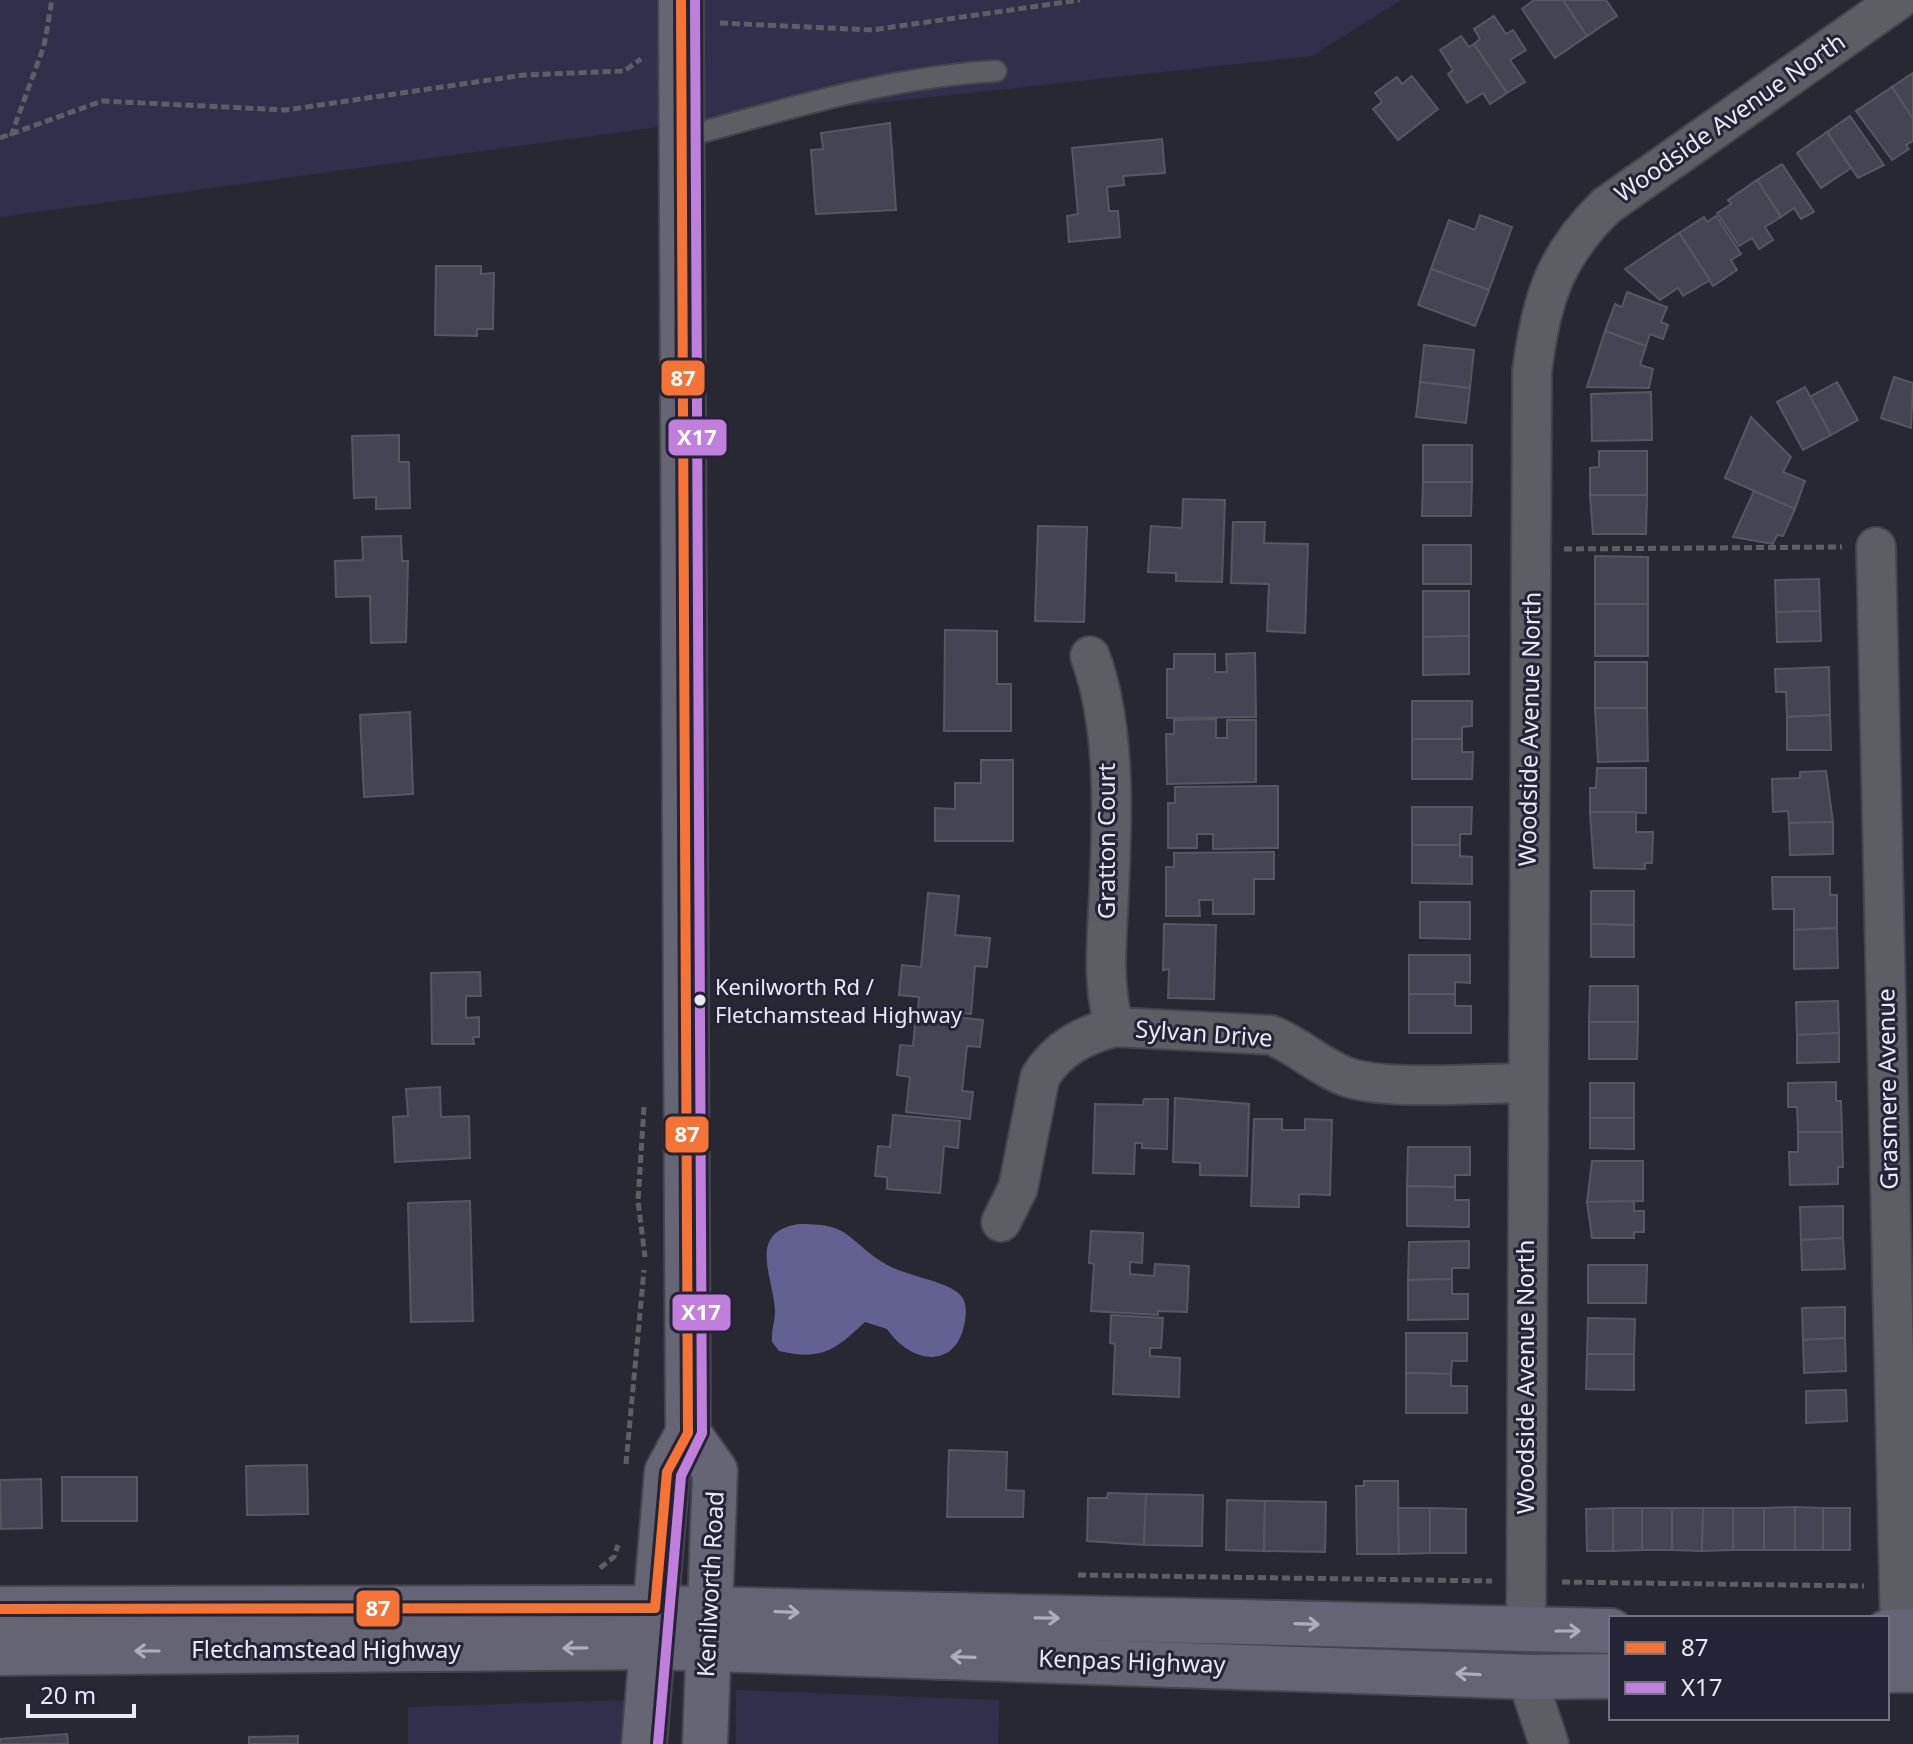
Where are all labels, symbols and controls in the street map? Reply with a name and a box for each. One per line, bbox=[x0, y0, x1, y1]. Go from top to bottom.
street label: Woodside Avenue North bbox=[1607, 25, 1851, 209]
line badge: 87 bbox=[660, 359, 706, 397]
text: 87 bbox=[670, 362, 696, 392]
line badge: X17 bbox=[667, 418, 728, 457]
text: X17 bbox=[677, 421, 717, 451]
street label: Woodside Avenue North bbox=[1510, 591, 1547, 867]
street label: Gratton Court bbox=[1089, 762, 1122, 919]
place label: Kenilworth Rd / Fletchamstead Highway bbox=[715, 971, 963, 1029]
street label: Grasmere Avenue bbox=[1868, 988, 1905, 1190]
marker: Kenilworth Rd / Fletchamstead Highway bbox=[692, 992, 708, 1008]
street label: Sylvan Drive bbox=[1134, 1011, 1274, 1054]
line badge: 87 bbox=[664, 1115, 710, 1154]
text: 87 bbox=[674, 1118, 700, 1148]
street label: Woodside Avenue North bbox=[1508, 1240, 1541, 1514]
line badge: X17 bbox=[671, 1293, 732, 1332]
text: X17 bbox=[681, 1296, 721, 1326]
street label: Kenilworth Road bbox=[688, 1490, 731, 1678]
line badge: 87 bbox=[355, 1589, 401, 1628]
text: 87 bbox=[365, 1592, 391, 1622]
one-way arrow bbox=[773, 1604, 800, 1619]
one-way arrow bbox=[1033, 1611, 1060, 1626]
legend bbox=[1609, 1616, 1889, 1720]
one-way arrow bbox=[1293, 1617, 1320, 1632]
one-way arrow bbox=[1554, 1623, 1581, 1639]
text: 87 bbox=[1681, 1630, 1708, 1663]
street label: Fletchamstead Highway bbox=[191, 1632, 461, 1665]
one-way arrow bbox=[562, 1640, 589, 1656]
street label: Kenpas Highway bbox=[1038, 1641, 1227, 1680]
one-way arrow bbox=[134, 1644, 161, 1659]
one-way arrow bbox=[950, 1649, 977, 1664]
one-way arrow bbox=[1455, 1666, 1482, 1681]
scale bar bbox=[28, 1668, 134, 1718]
text: X17 bbox=[1681, 1670, 1723, 1703]
text: 20 m bbox=[40, 1678, 96, 1711]

